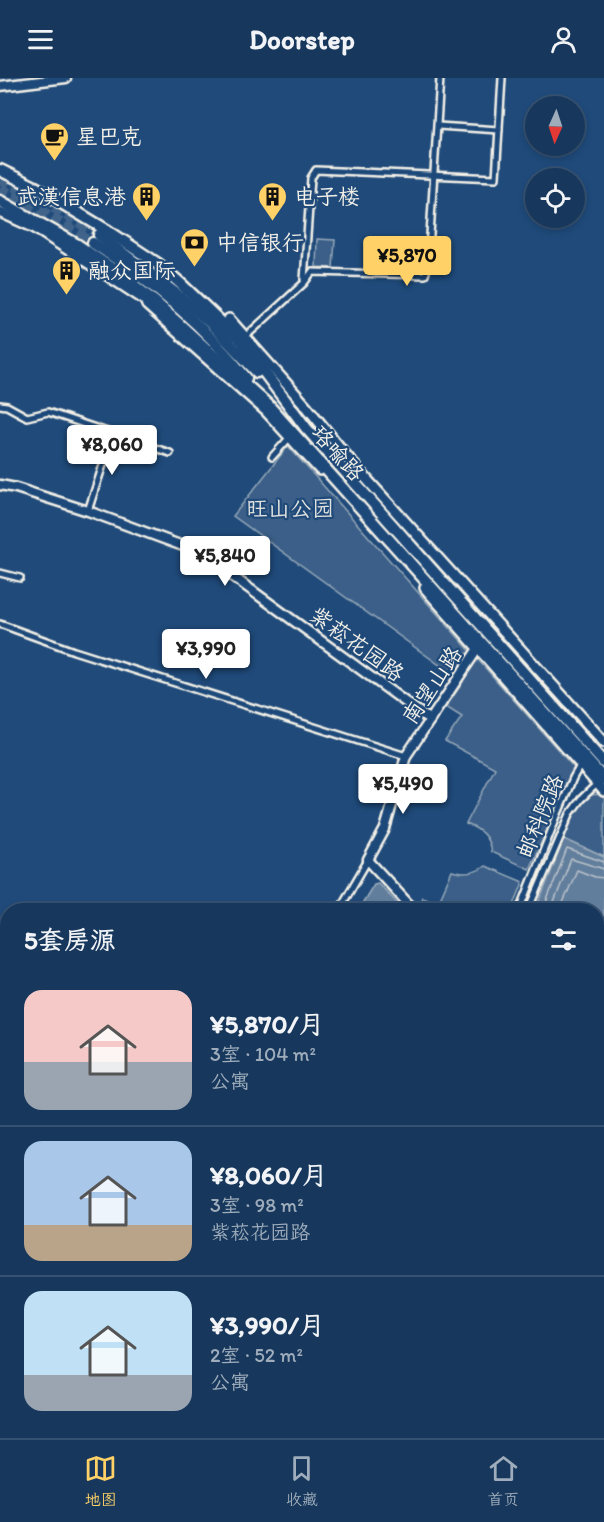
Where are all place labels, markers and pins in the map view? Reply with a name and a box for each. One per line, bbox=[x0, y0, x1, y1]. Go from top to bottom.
cafe icon: 星巴克 bbox=[39, 120, 71, 162]
place label: 星巴克 bbox=[76, 123, 142, 150]
building icon: 武漢信息港 bbox=[131, 180, 163, 222]
building icon: 电子楼 bbox=[257, 180, 289, 222]
place label: 武漢信息港 bbox=[16, 183, 126, 210]
place label: 电子楼 bbox=[294, 183, 360, 210]
bank icon: 中信银行 bbox=[179, 226, 211, 268]
place label: 中信银行 bbox=[216, 229, 304, 256]
pin: ¥5,870 bbox=[358, 236, 456, 287]
building icon: 融众国际 bbox=[51, 254, 83, 296]
place label: 融众国际 bbox=[88, 257, 176, 284]
pin: ¥8,060 bbox=[63, 425, 161, 476]
pin: ¥5,840 bbox=[176, 536, 274, 587]
pin: ¥3,990 bbox=[157, 629, 255, 680]
pin: ¥5,490 bbox=[354, 764, 452, 815]

